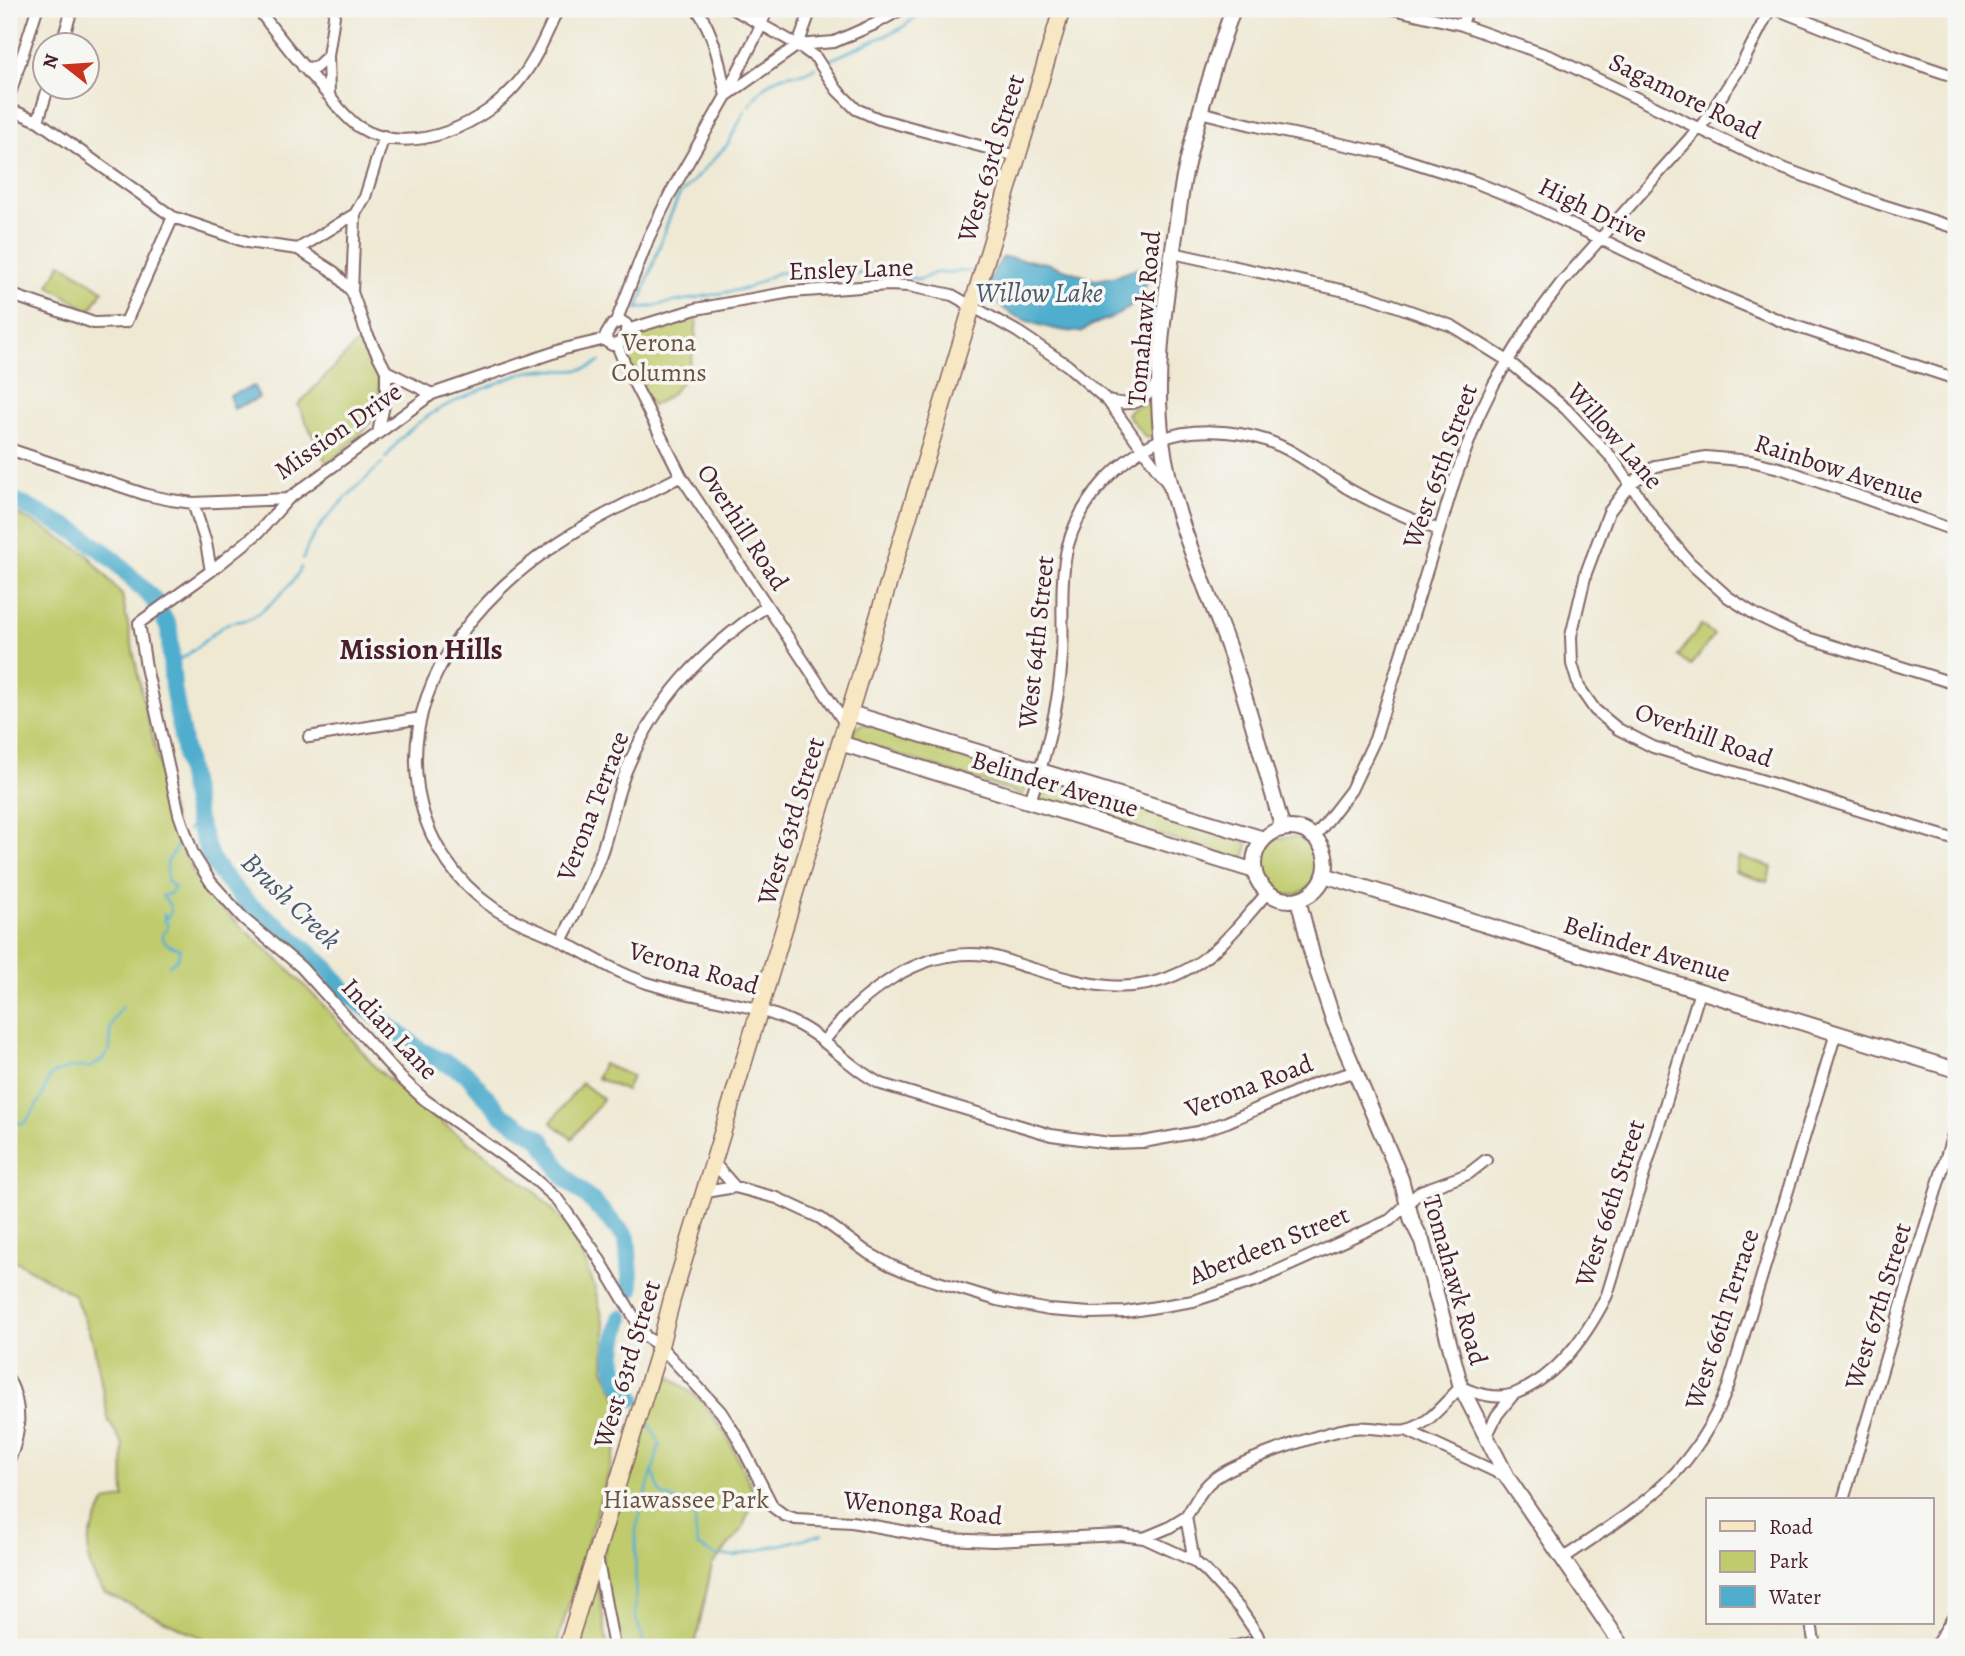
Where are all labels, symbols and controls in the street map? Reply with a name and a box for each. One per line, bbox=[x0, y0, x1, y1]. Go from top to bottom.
north arrow bbox=[32, 32, 102, 102]
street label: Sagamore Road bbox=[1603, 44, 1767, 148]
text: N bbox=[36, 51, 65, 72]
street label: West 63rd Street bbox=[949, 69, 1033, 247]
street label: High Drive bbox=[1533, 169, 1653, 251]
street label: Tomahawk Road bbox=[1119, 229, 1169, 407]
street label: Ensley Lane bbox=[788, 249, 914, 289]
water label: Willow Lake bbox=[975, 274, 1103, 312]
park label: Verona Columns bbox=[611, 325, 707, 390]
street label: Mission Drive bbox=[267, 374, 409, 488]
street label: Willow Lane bbox=[1558, 375, 1671, 497]
street label: West 65th Street bbox=[1394, 378, 1486, 554]
street label: Rainbow Avenue bbox=[1750, 425, 1928, 513]
street label: Overhill Road bbox=[689, 457, 797, 597]
street label: West 64th Street bbox=[1009, 554, 1063, 731]
district label: Mission Hills bbox=[339, 629, 503, 669]
street label: Overhill Road bbox=[1630, 694, 1778, 776]
street label: Verona Terrace bbox=[548, 726, 638, 887]
street label: West 63rd Street bbox=[749, 732, 833, 910]
street label: Belinder Avenue bbox=[967, 742, 1143, 826]
water label: Brush Creek bbox=[233, 844, 349, 958]
street label: Belinder Avenue bbox=[1559, 907, 1735, 991]
street label: Verona Road bbox=[624, 932, 763, 1003]
street label: Indian Lane bbox=[334, 970, 446, 1088]
street label: Verona Road bbox=[1179, 1046, 1318, 1127]
street label: West 66th Street bbox=[1566, 1115, 1654, 1292]
street label: Tomahawk Road bbox=[1414, 1191, 1496, 1369]
street label: Aberdeen Street bbox=[1183, 1197, 1355, 1293]
street label: West 67th Street bbox=[1836, 1218, 1920, 1395]
street label: West 66th Terrace bbox=[1676, 1224, 1768, 1415]
street label: West 63rd Street bbox=[585, 1275, 669, 1453]
park label: Hiawassee Park bbox=[603, 1482, 769, 1517]
street label: Wenonga Road bbox=[841, 1482, 1004, 1534]
legend bbox=[1706, 1498, 1934, 1624]
text: Road bbox=[1769, 1513, 1813, 1541]
text: Park bbox=[1769, 1547, 1809, 1575]
text: Water bbox=[1768, 1583, 1821, 1611]

